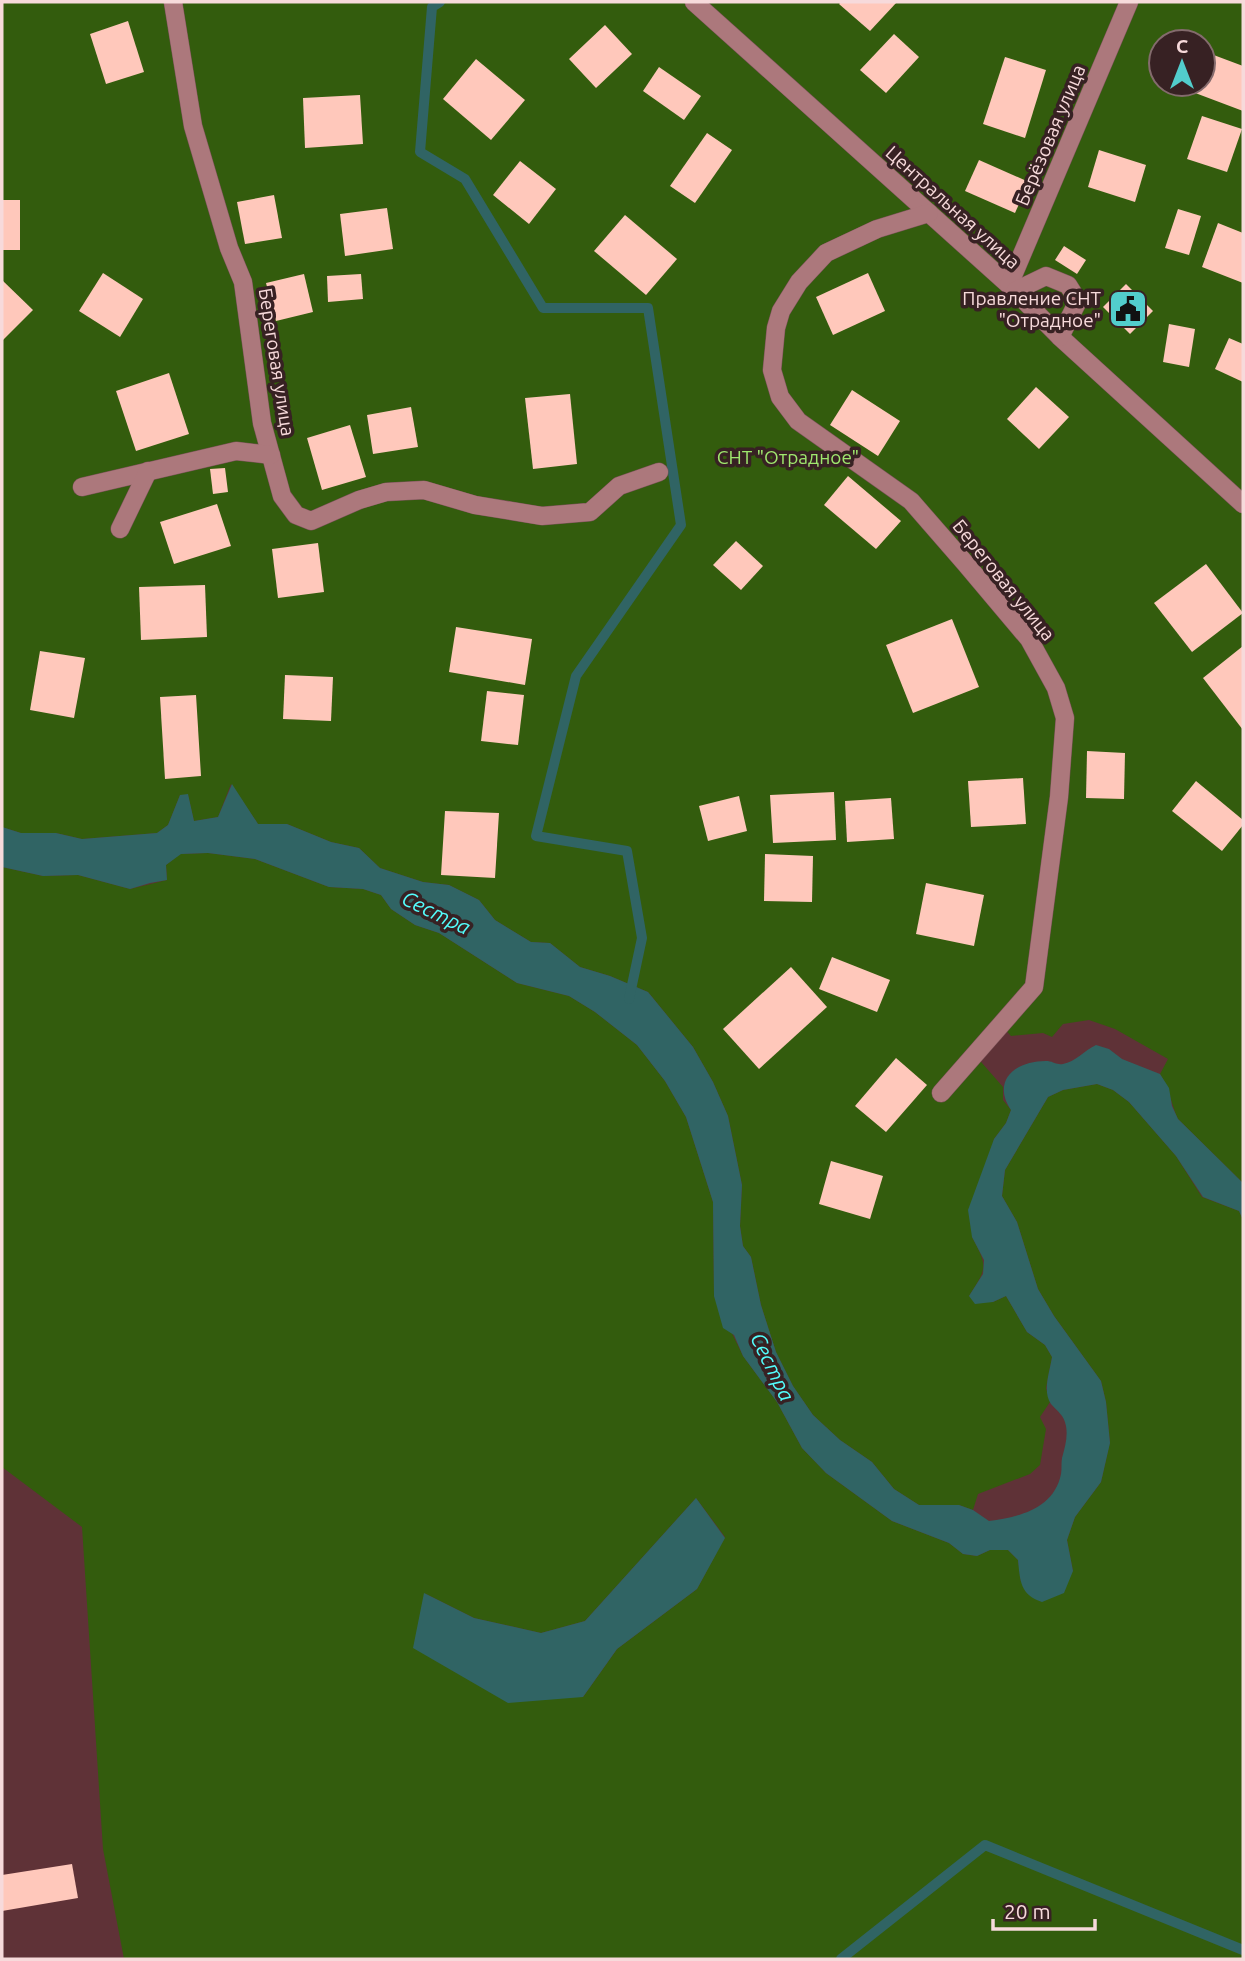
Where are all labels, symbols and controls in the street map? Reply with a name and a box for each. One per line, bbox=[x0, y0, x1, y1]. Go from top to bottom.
north arrow bbox=[1147, 28, 1217, 98]
text: С bbox=[1176, 35, 1188, 57]
street label: Берёзовая улица bbox=[1010, 61, 1090, 209]
street label: Центральная улица bbox=[881, 141, 1025, 273]
street label: Береговая улица bbox=[254, 286, 300, 438]
place label: Правление СНТ "Отрадное" bbox=[962, 287, 1101, 331]
public building icon: Правление СНТ "Отрадное" bbox=[1107, 288, 1149, 330]
park label: СНТ "Отрадное" bbox=[717, 446, 859, 468]
street label: Береговая улица bbox=[948, 515, 1060, 645]
water label: Сестра bbox=[398, 885, 475, 939]
water label: Сестра bbox=[746, 1328, 800, 1405]
scale bar bbox=[993, 1888, 1094, 1932]
text: 20 m bbox=[1004, 1899, 1051, 1923]

